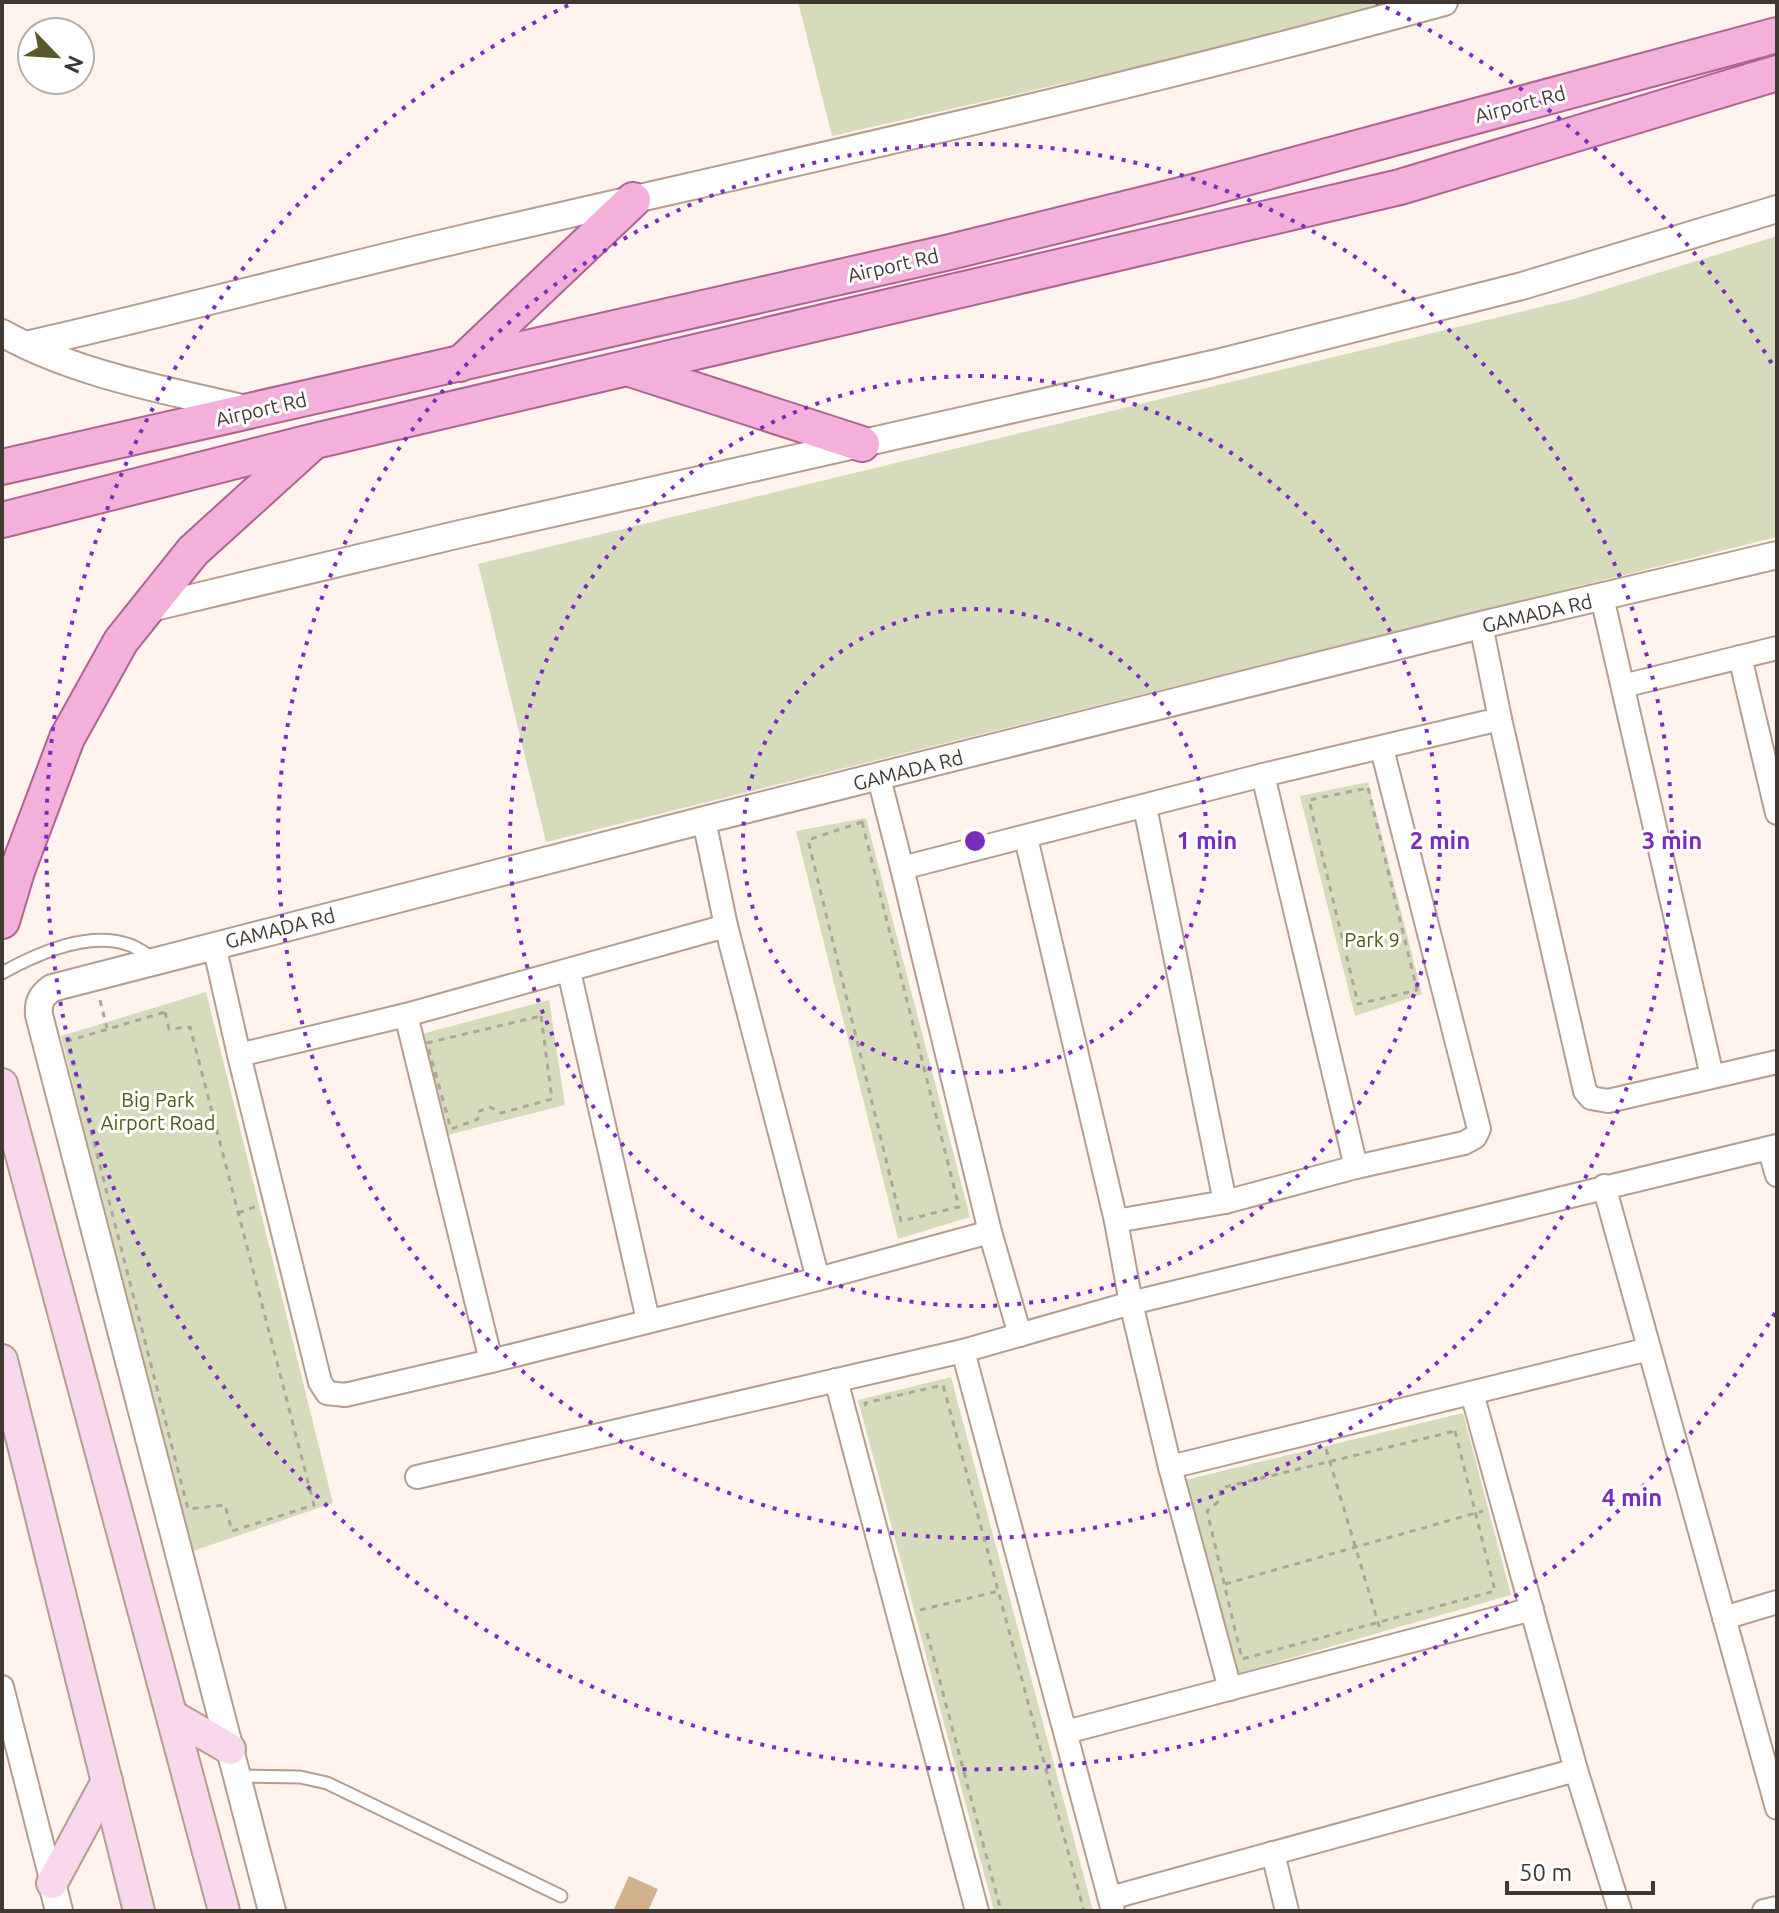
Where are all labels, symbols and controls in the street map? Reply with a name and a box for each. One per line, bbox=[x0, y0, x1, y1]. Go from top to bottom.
north arrow bbox=[16, 16, 96, 96]
text: N bbox=[60, 52, 89, 77]
street label: Airport Rd bbox=[1472, 81, 1568, 127]
street label: Airport Rd bbox=[845, 243, 941, 287]
street label: Airport Rd bbox=[213, 387, 309, 431]
street label: GAMADA Rd bbox=[1480, 589, 1594, 637]
street label: GAMADA Rd bbox=[851, 745, 965, 795]
centre of rings bbox=[961, 827, 989, 855]
text: 1 min bbox=[1177, 827, 1237, 854]
text: 2 min bbox=[1410, 827, 1470, 854]
text: 3 min bbox=[1642, 827, 1702, 854]
street label: GAMADA Rd bbox=[223, 903, 337, 953]
park label: Park 9 bbox=[1344, 928, 1400, 951]
park label: Big Park Airport Road bbox=[101, 1088, 215, 1134]
text: 4 min bbox=[1602, 1484, 1662, 1511]
scale bar bbox=[1507, 1845, 1653, 1895]
text: 50 m bbox=[1519, 1859, 1572, 1886]

